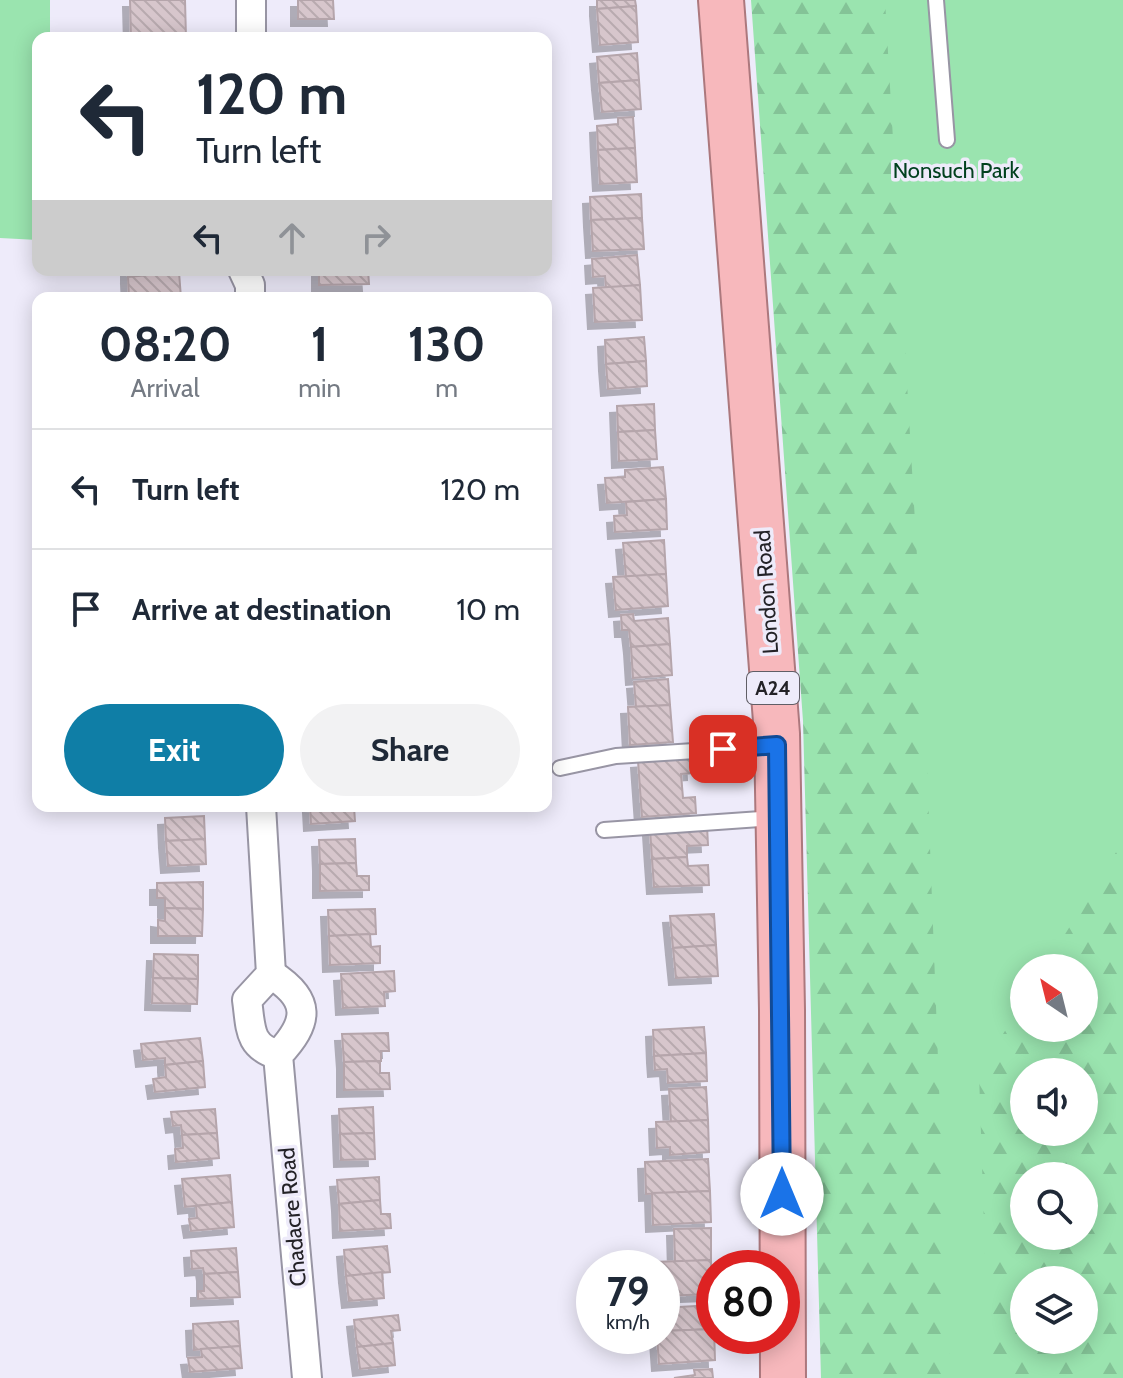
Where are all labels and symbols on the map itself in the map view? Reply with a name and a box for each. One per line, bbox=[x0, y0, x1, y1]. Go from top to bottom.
park label: Nonsuch Park bbox=[893, 157, 1019, 184]
street label: London Road bbox=[749, 529, 784, 655]
road number: A24 bbox=[747, 672, 799, 704]
pin bbox=[689, 715, 757, 783]
north arrow bbox=[1010, 954, 1098, 1042]
street label: Chadacre Road bbox=[273, 1146, 312, 1288]
position arrow bbox=[740, 1152, 824, 1236]
speed limit sign: 80 bbox=[696, 1250, 800, 1354]

